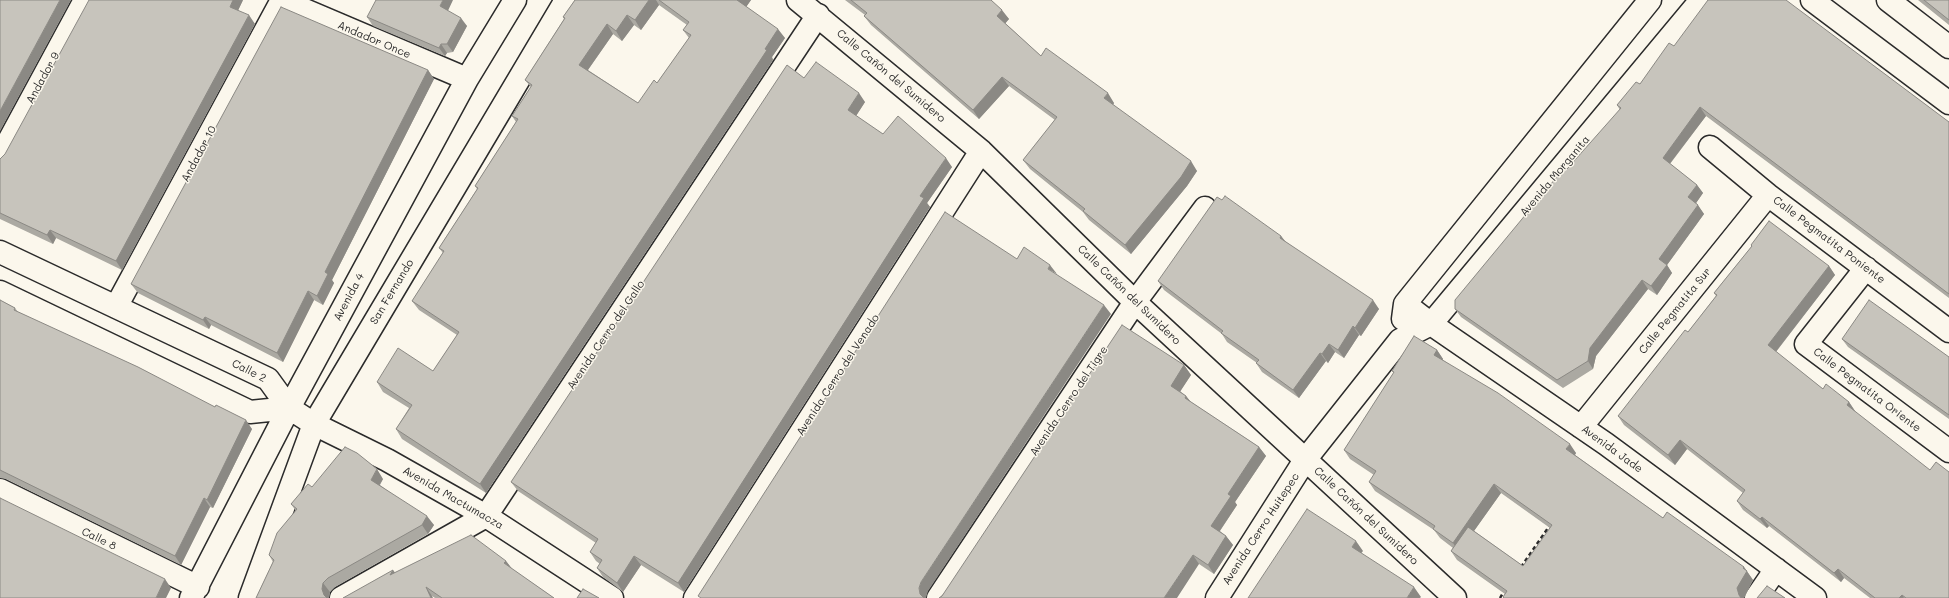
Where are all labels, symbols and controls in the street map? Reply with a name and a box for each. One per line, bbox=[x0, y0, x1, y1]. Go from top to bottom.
street label: Andador Once bbox=[335, 19, 413, 61]
street label: Calle Cañón del Sumidero bbox=[834, 27, 948, 125]
street label: Andador 9 bbox=[24, 50, 62, 106]
street label: Andador 10 bbox=[179, 124, 219, 184]
street label: Avenida Morganita bbox=[1517, 133, 1593, 219]
street label: Calle Pegmatita Poniente bbox=[1770, 194, 1888, 286]
street label: Calle Cañón del Sumidero bbox=[1075, 242, 1183, 348]
street label: San Fernando bbox=[367, 257, 417, 327]
street label: Calle Pegmatita Sur bbox=[1636, 265, 1714, 357]
street label: Avenida 4 bbox=[331, 271, 367, 323]
street label: Avenida Cerro del Gallo bbox=[565, 278, 647, 392]
street label: Avenida Cerro del Venado bbox=[794, 312, 882, 438]
street label: Avenida Cerro del Tigre bbox=[1027, 343, 1111, 459]
street label: Calle Pegmatita Oriente bbox=[1810, 345, 1924, 435]
street label: Calle 2 bbox=[230, 357, 268, 385]
street label: Avenida Jade bbox=[1579, 422, 1645, 476]
street label: Avenida Mactumacza bbox=[400, 464, 506, 532]
street label: Calle Cañón del Sumidero bbox=[1311, 464, 1421, 568]
street label: Avenida Cerro Huitepec bbox=[1220, 471, 1302, 587]
street label: Calle 8 bbox=[79, 525, 119, 553]

